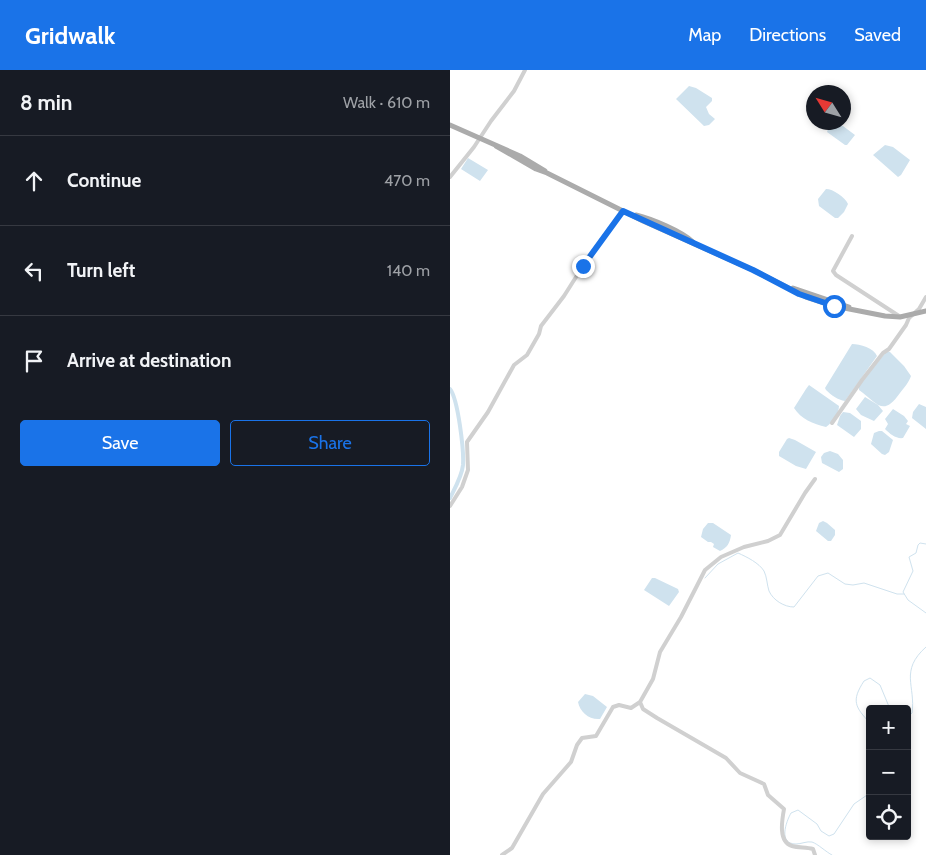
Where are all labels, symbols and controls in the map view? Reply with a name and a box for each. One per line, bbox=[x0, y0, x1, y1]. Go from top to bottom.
text: Gridwalk bbox=[25, 21, 115, 50]
text: Map bbox=[688, 24, 721, 46]
text: Directions bbox=[749, 24, 826, 46]
text: Saved bbox=[854, 24, 901, 46]
north arrow bbox=[806, 85, 851, 130]
text: 8 min bbox=[20, 90, 72, 115]
text: Walk · 610 m bbox=[343, 93, 430, 112]
icon: ahead bbox=[20, 167, 48, 195]
text: Continue bbox=[67, 169, 141, 192]
text: 470 m bbox=[384, 171, 430, 190]
route end bbox=[572, 255, 595, 278]
icon: left bbox=[20, 257, 48, 285]
text: Turn left bbox=[67, 259, 135, 282]
text: 140 m bbox=[387, 261, 430, 280]
route start bbox=[823, 295, 846, 318]
icon: arrive bbox=[20, 347, 48, 375]
text: Arrive at destination bbox=[67, 349, 231, 372]
button: Save bbox=[20, 420, 220, 466]
button: Share bbox=[230, 420, 430, 466]
map controls bbox=[866, 705, 911, 840]
button: + bbox=[866, 705, 911, 750]
button: − bbox=[866, 750, 911, 795]
button: locate bbox=[866, 795, 911, 840]

